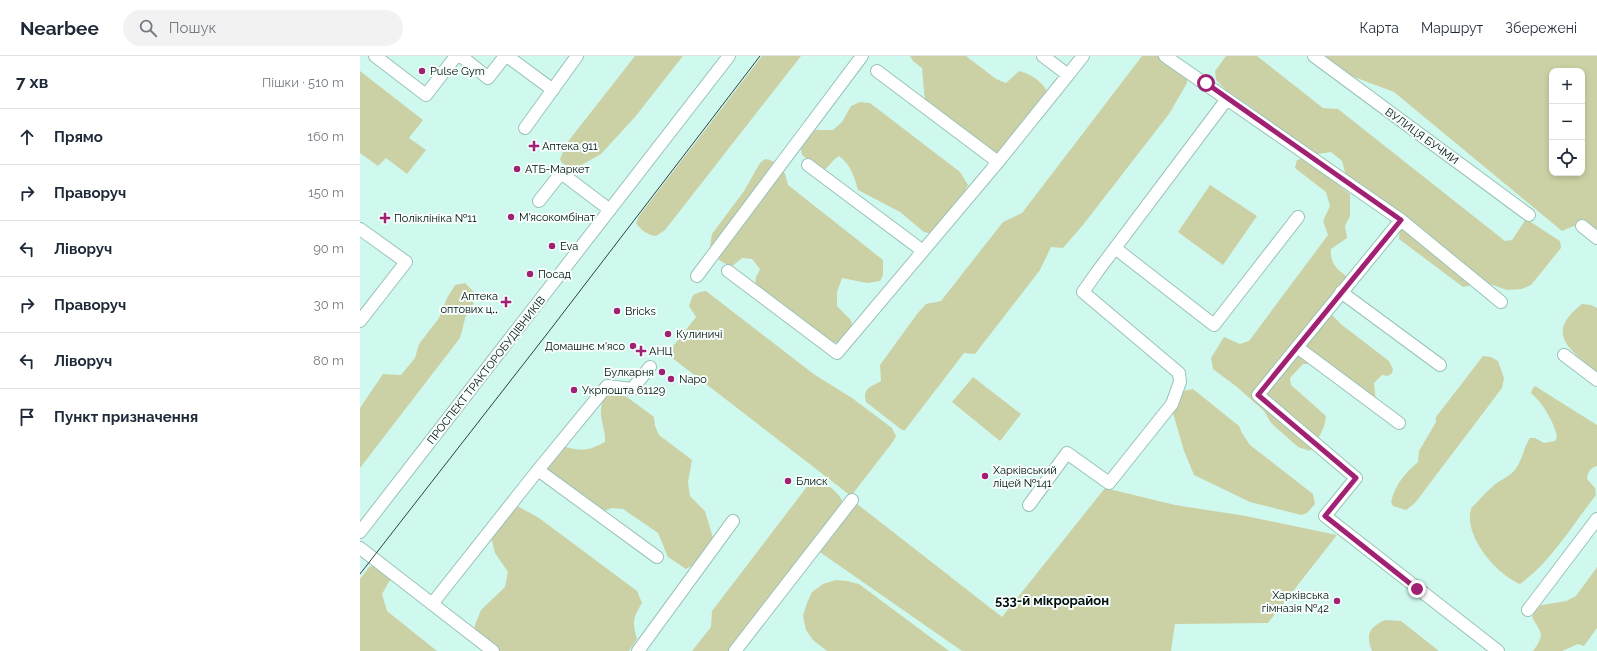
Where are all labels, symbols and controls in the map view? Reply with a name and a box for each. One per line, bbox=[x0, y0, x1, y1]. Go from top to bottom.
search box bbox=[123, 10, 403, 46]
text: Nearbee bbox=[20, 17, 99, 39]
icon: search bbox=[137, 17, 159, 39]
text: Пошук bbox=[169, 19, 216, 37]
text: Карта bbox=[1360, 20, 1399, 36]
text: Маршрут bbox=[1421, 20, 1483, 36]
text: Збережені bbox=[1505, 20, 1577, 36]
place label: Pulse Gym bbox=[430, 65, 485, 78]
marker: Pulse Gym bbox=[417, 66, 427, 76]
map controls bbox=[1549, 68, 1585, 176]
button: + bbox=[1549, 68, 1585, 104]
text: 7 хв bbox=[16, 72, 48, 92]
route start bbox=[1197, 74, 1215, 92]
text: Пішки · 510 m bbox=[262, 75, 344, 90]
button: − bbox=[1549, 104, 1585, 140]
street label: ВУЛИЦЯ БУЧМИ bbox=[1383, 105, 1461, 167]
icon: ahead bbox=[16, 126, 38, 148]
text: Прямо bbox=[54, 128, 103, 146]
text: 160 m bbox=[307, 129, 344, 144]
place label: Аптека 911 bbox=[542, 140, 598, 153]
button: locate bbox=[1549, 140, 1585, 176]
marker: Аптека 911 bbox=[529, 141, 539, 151]
place label: АТБ-Маркет bbox=[525, 163, 590, 176]
marker: АТБ-Маркет bbox=[512, 164, 522, 174]
icon: right bbox=[16, 182, 38, 204]
text: Праворуч bbox=[54, 184, 126, 202]
text: 150 m bbox=[308, 185, 344, 200]
place label: М'ясокомбінат bbox=[519, 211, 596, 224]
marker: Поліклініка №11 bbox=[379, 212, 391, 224]
place label: Поліклініка №11 bbox=[394, 212, 477, 225]
marker: М'ясокомбінат bbox=[506, 212, 516, 222]
icon: left bbox=[16, 238, 38, 260]
text: Ліворуч bbox=[54, 240, 112, 258]
place label: Eva bbox=[560, 240, 578, 253]
text: 90 m bbox=[313, 241, 344, 256]
marker: Eva bbox=[547, 241, 557, 251]
place label: Посад bbox=[538, 268, 571, 281]
marker: Посад bbox=[525, 269, 535, 279]
place label: Аптека оптових ц‥ bbox=[440, 290, 498, 316]
icon: right bbox=[16, 294, 38, 316]
street label: ПРОСПЕКТ ТРАКТОРОБУДІВНИКІВ bbox=[425, 294, 548, 447]
text: Праворуч bbox=[54, 296, 126, 314]
text: 30 m bbox=[314, 297, 344, 312]
marker: Аптека оптових ц‥ bbox=[501, 297, 511, 307]
place label: Bricks bbox=[625, 305, 656, 318]
marker: Bricks bbox=[612, 306, 622, 316]
place label: Кулиничі bbox=[676, 328, 722, 341]
marker: Кулиничі bbox=[663, 329, 673, 339]
place label: Домашнє м'ясо bbox=[545, 340, 625, 353]
marker: Домашнє м'ясо bbox=[628, 341, 638, 351]
place label: АНЦ bbox=[649, 345, 673, 358]
marker: АНЦ bbox=[636, 346, 646, 356]
icon: left bbox=[16, 350, 38, 372]
text: Ліворуч bbox=[54, 352, 112, 370]
text: 80 m bbox=[313, 353, 344, 368]
place label: Булкарня bbox=[604, 366, 654, 379]
marker: Булкарня bbox=[657, 367, 667, 377]
place label: Napo bbox=[679, 373, 707, 386]
marker: Napo bbox=[666, 374, 676, 384]
place label: Укрпошта 61129 bbox=[582, 384, 665, 397]
marker: Укрпошта 61129 bbox=[569, 385, 579, 395]
icon: arrive bbox=[16, 406, 38, 428]
text: Пункт призначення bbox=[54, 408, 198, 426]
place label: Харківський ліцей №141 bbox=[993, 464, 1057, 490]
marker: Харківський ліцей №141 bbox=[980, 471, 990, 481]
place label: Блиск bbox=[796, 475, 828, 488]
marker: Блиск bbox=[783, 476, 793, 486]
route end bbox=[1408, 580, 1426, 598]
place label: Харківська гімназія №42 bbox=[1262, 589, 1329, 615]
district label: 533-й мікрорайон bbox=[995, 593, 1109, 608]
marker: Харківська гімназія №42 bbox=[1332, 596, 1342, 606]

